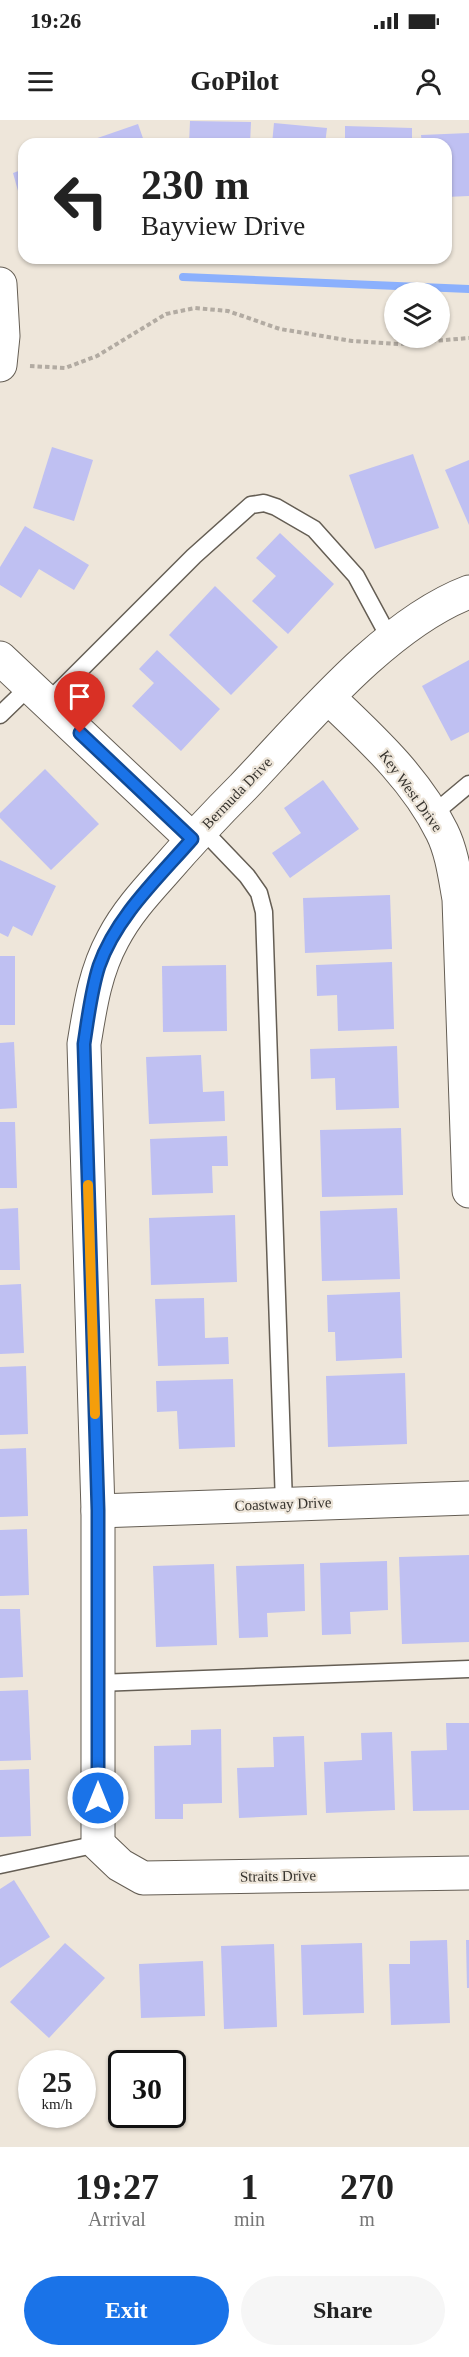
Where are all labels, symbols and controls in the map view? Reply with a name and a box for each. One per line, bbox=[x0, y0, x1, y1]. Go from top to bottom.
text: 19:26 bbox=[30, 8, 81, 33]
icon: menu bbox=[24, 65, 57, 98]
icon: person bbox=[412, 65, 445, 98]
text: GoPilot bbox=[190, 66, 279, 96]
icon: left bbox=[42, 162, 120, 240]
text: 230 m bbox=[141, 162, 250, 208]
text: Bayview Drive bbox=[141, 211, 305, 241]
map controls bbox=[384, 282, 450, 348]
button: layers bbox=[384, 282, 450, 348]
pin bbox=[54, 671, 105, 733]
icon: arrive bbox=[63, 680, 96, 713]
street label: Key West Drive bbox=[376, 747, 446, 835]
street label: Bermuda Drive bbox=[199, 754, 275, 832]
street label: Coastway Drive bbox=[234, 1494, 332, 1514]
position arrow bbox=[66, 1766, 130, 1830]
street label: Straits Drive bbox=[240, 1867, 317, 1885]
speed limit sign: 30 bbox=[108, 2050, 186, 2128]
text: 25 bbox=[42, 2065, 72, 2098]
text: km/h bbox=[42, 2096, 72, 2112]
text: 19:27 bbox=[75, 2167, 159, 2207]
text: 1 bbox=[241, 2167, 259, 2207]
text: 270 bbox=[340, 2167, 394, 2207]
text: Arrival bbox=[88, 2208, 146, 2230]
text: min bbox=[234, 2208, 265, 2230]
text: m bbox=[359, 2208, 375, 2230]
button: Exit bbox=[24, 2276, 229, 2345]
button: Share bbox=[241, 2276, 445, 2345]

